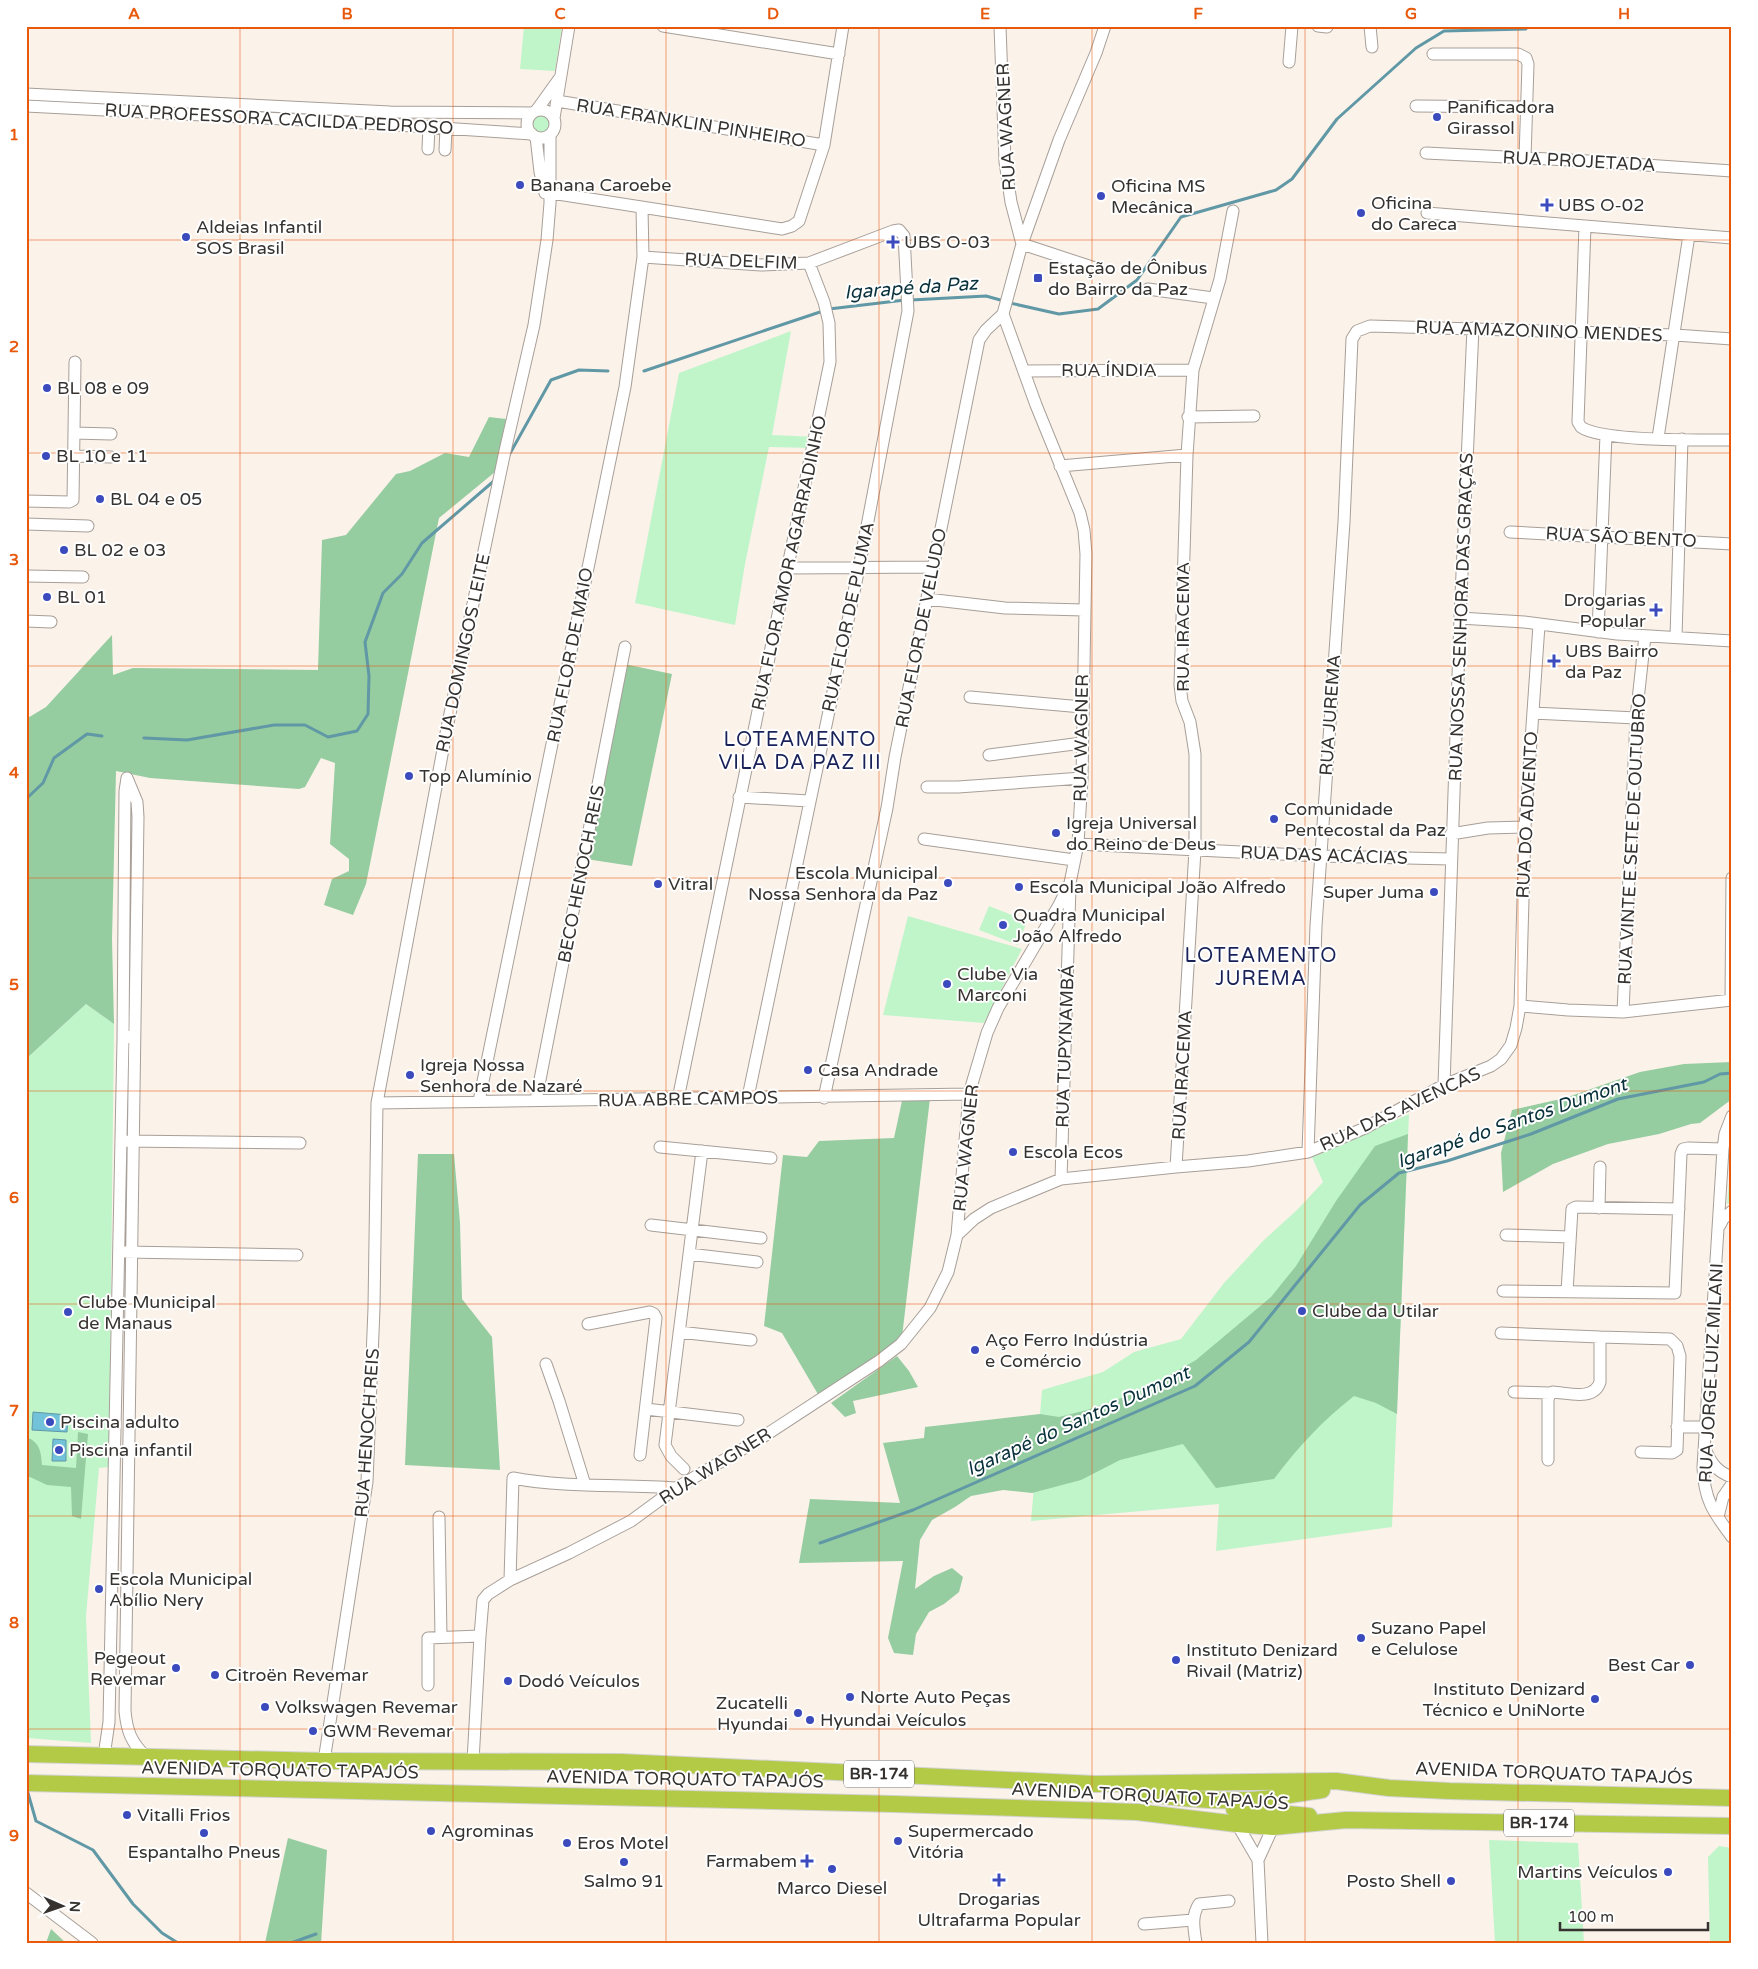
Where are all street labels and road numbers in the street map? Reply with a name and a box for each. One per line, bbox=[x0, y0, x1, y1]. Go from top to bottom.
street label: RUA WAGNER bbox=[992, 63, 1020, 191]
street label: RUA FRANKLIN PINHEIRO bbox=[575, 94, 807, 152]
street label: RUA PROFESSORA CACILDA PEDROSO bbox=[104, 99, 454, 139]
street label: RUA PROJETADA bbox=[1502, 146, 1656, 176]
street label: RUA DELFIM bbox=[684, 248, 798, 274]
street label: RUA AMAZONINO MENDES bbox=[1415, 316, 1663, 346]
street label: RUA ÍNDIA bbox=[1061, 359, 1157, 381]
street label: RUA FLOR AMOR AGARRADINHO bbox=[747, 413, 831, 713]
street label: RUA NOSSA SENHORA DAS GRAÇAS bbox=[1444, 452, 1478, 782]
street label: RUA FLOR DE PLUMA bbox=[817, 520, 879, 714]
street label: RUA SÃO BENTO bbox=[1545, 522, 1697, 552]
street label: RUA FLOR DE VELUDO bbox=[891, 526, 951, 730]
street label: RUA DOMINGOS LEITE bbox=[431, 552, 495, 754]
street label: RUA IRACEMA bbox=[1172, 562, 1194, 692]
street label: RUA FLOR DE MAIO bbox=[542, 566, 598, 744]
street label: RUA JUREMA bbox=[1315, 654, 1345, 776]
street label: RUA WAGNER bbox=[1069, 674, 1093, 802]
street label: RUA VINTE E SETE DE OUTUBRO bbox=[1613, 693, 1651, 985]
street label: RUA DO ADVENTO bbox=[1512, 731, 1542, 899]
street label: BECO HENOCH REIS bbox=[553, 783, 609, 965]
street label: RUA DAS ACÁCIAS bbox=[1240, 841, 1408, 869]
street label: RUA TUPYNAMBÁ bbox=[1051, 964, 1079, 1128]
street label: RUA IRACEMA bbox=[1168, 1009, 1196, 1141]
street label: RUA DAS AVENCAS bbox=[1316, 1062, 1484, 1156]
street label: RUA WAGNER bbox=[948, 1083, 984, 1213]
street label: RUA ABRE CAMPOS bbox=[598, 1086, 778, 1112]
street label: RUA JORGE LUIZ MILANI bbox=[1694, 1262, 1728, 1484]
street label: RUA HENOCH REIS bbox=[350, 1348, 384, 1518]
street label: RUA WAGNER bbox=[655, 1423, 775, 1509]
street label: AVENIDA TORQUATO TAPAJÓS bbox=[141, 1757, 419, 1783]
street label: AVENIDA TORQUATO TAPAJÓS bbox=[1415, 1757, 1693, 1789]
road number: BR-174 bbox=[844, 1760, 914, 1788]
street label: AVENIDA TORQUATO TAPAJÓS bbox=[546, 1766, 824, 1792]
street label: AVENIDA TORQUATO TAPAJÓS bbox=[1011, 1778, 1289, 1814]
road number: BR-174 bbox=[1504, 1810, 1574, 1836]

